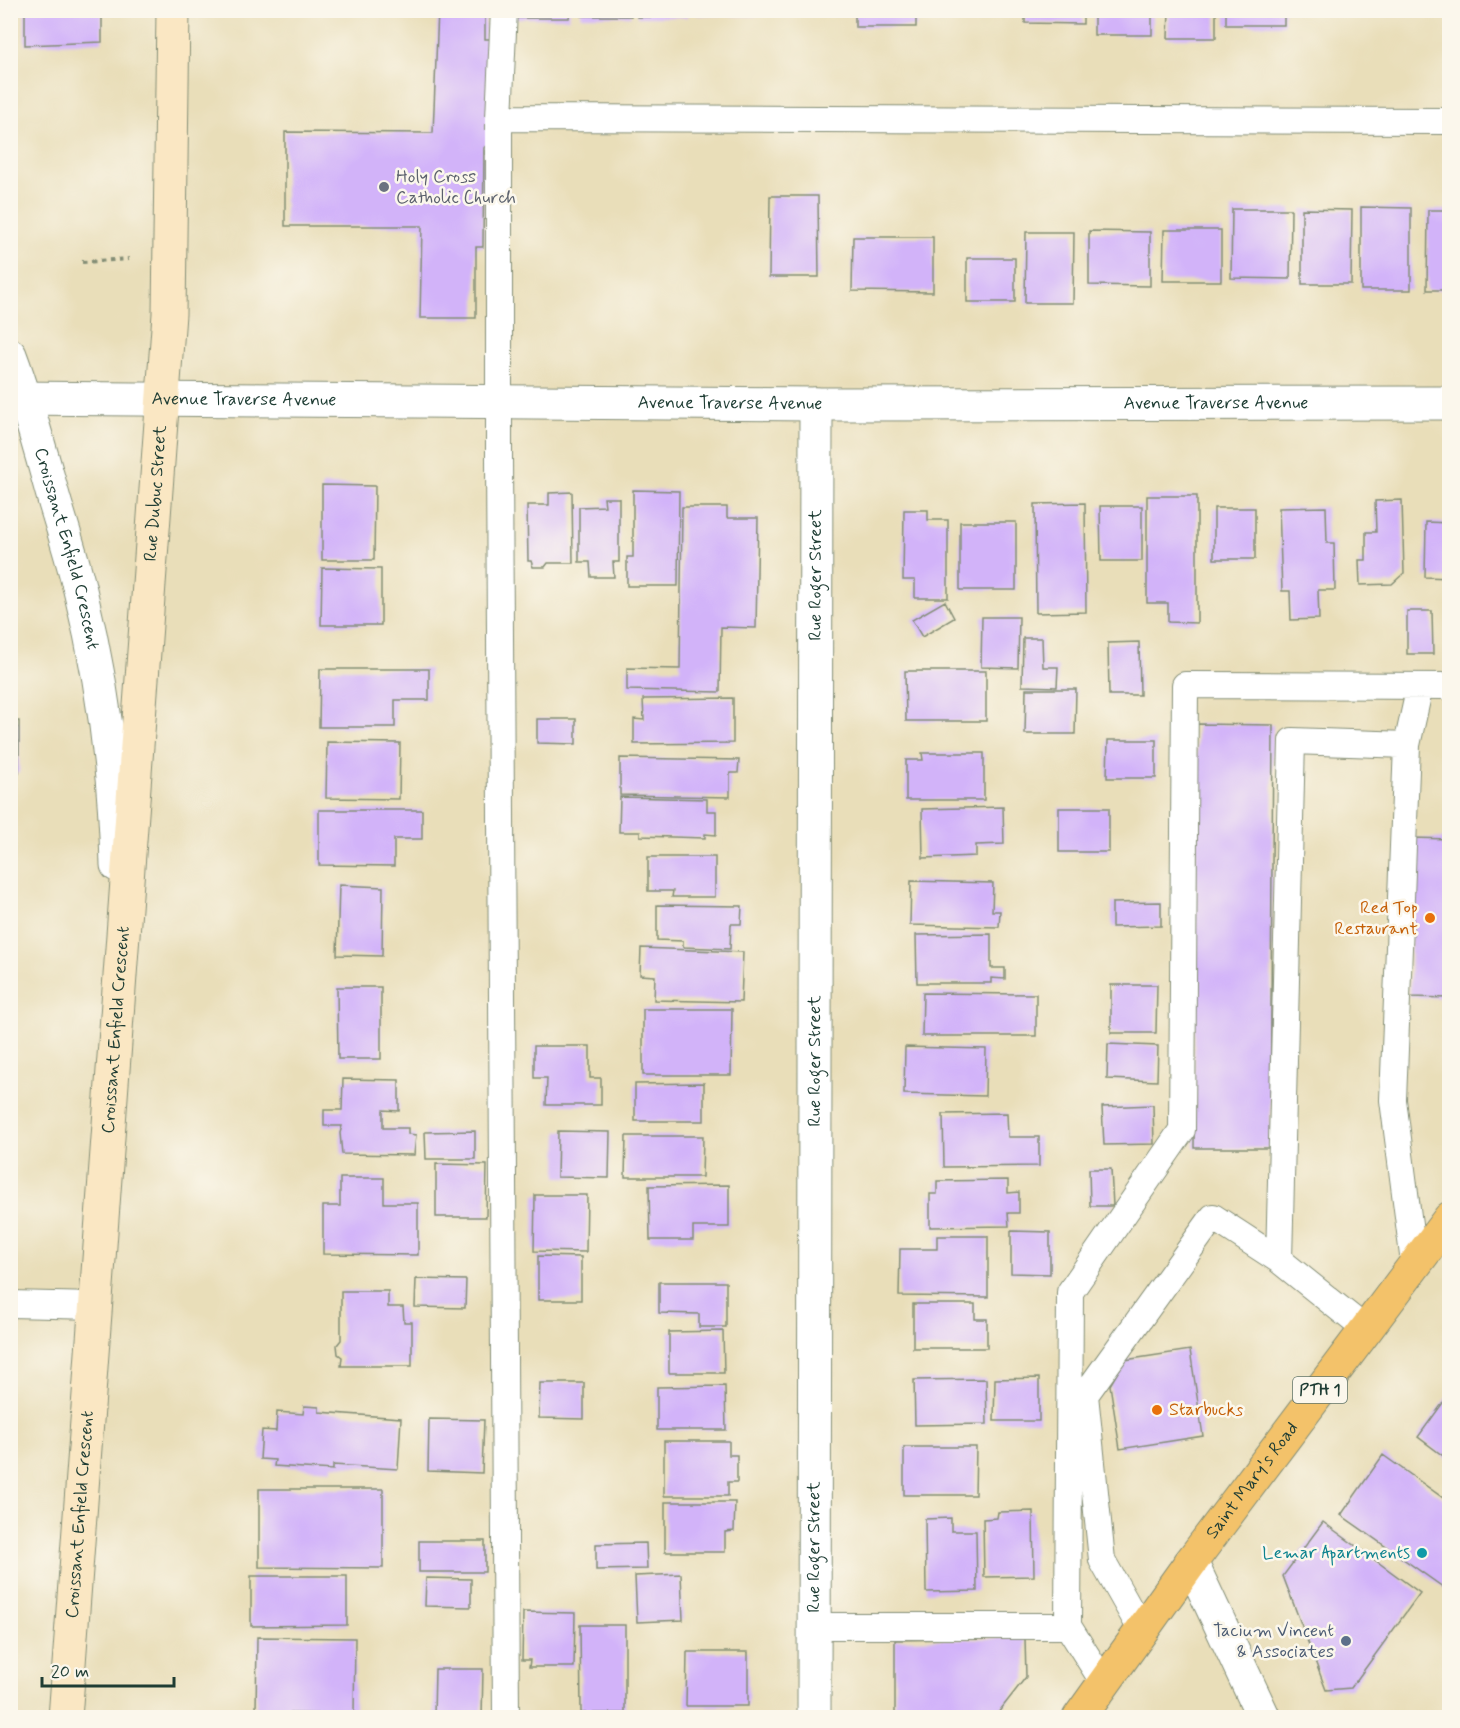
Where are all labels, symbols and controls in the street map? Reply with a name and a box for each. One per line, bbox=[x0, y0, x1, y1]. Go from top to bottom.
place label: Holy Cross Catholic Church bbox=[396, 165, 516, 210]
marker: Holy Cross Catholic Church bbox=[377, 180, 391, 194]
street label: Avenue Traverse Avenue bbox=[152, 387, 336, 412]
street label: Avenue Traverse Avenue bbox=[637, 391, 822, 416]
street label: Avenue Traverse Avenue bbox=[1124, 391, 1308, 416]
street label: Rue Dubuc Street bbox=[139, 424, 173, 562]
street label: Croissant Enfield Crescent bbox=[28, 445, 105, 652]
street label: Rue Roger Street bbox=[804, 509, 830, 641]
place label: Red Top Restaurant bbox=[1334, 896, 1418, 941]
marker: Red Top Restaurant bbox=[1423, 911, 1437, 925]
street label: Croissant Enfield Crescent bbox=[96, 925, 136, 1135]
street label: Rue Roger Street bbox=[803, 995, 829, 1127]
road number: PTH 1 bbox=[1293, 1377, 1347, 1403]
place label: Starbucks bbox=[1169, 1398, 1243, 1422]
marker: Starbucks bbox=[1150, 1403, 1164, 1417]
street label: Croissant Enfield Crescent bbox=[60, 1410, 100, 1619]
street label: Saint Mary's Road bbox=[1201, 1417, 1304, 1544]
street label: Rue Roger Street bbox=[802, 1481, 828, 1613]
place label: Lemar Apartments bbox=[1262, 1541, 1410, 1566]
marker: Lemar Apartments bbox=[1415, 1546, 1429, 1560]
place label: Tacium Vincent & Associates bbox=[1213, 1619, 1334, 1664]
marker: Tacium Vincent & Associates bbox=[1339, 1634, 1353, 1648]
scale bar bbox=[42, 1650, 174, 1688]
text: 20 m bbox=[51, 1660, 89, 1684]

